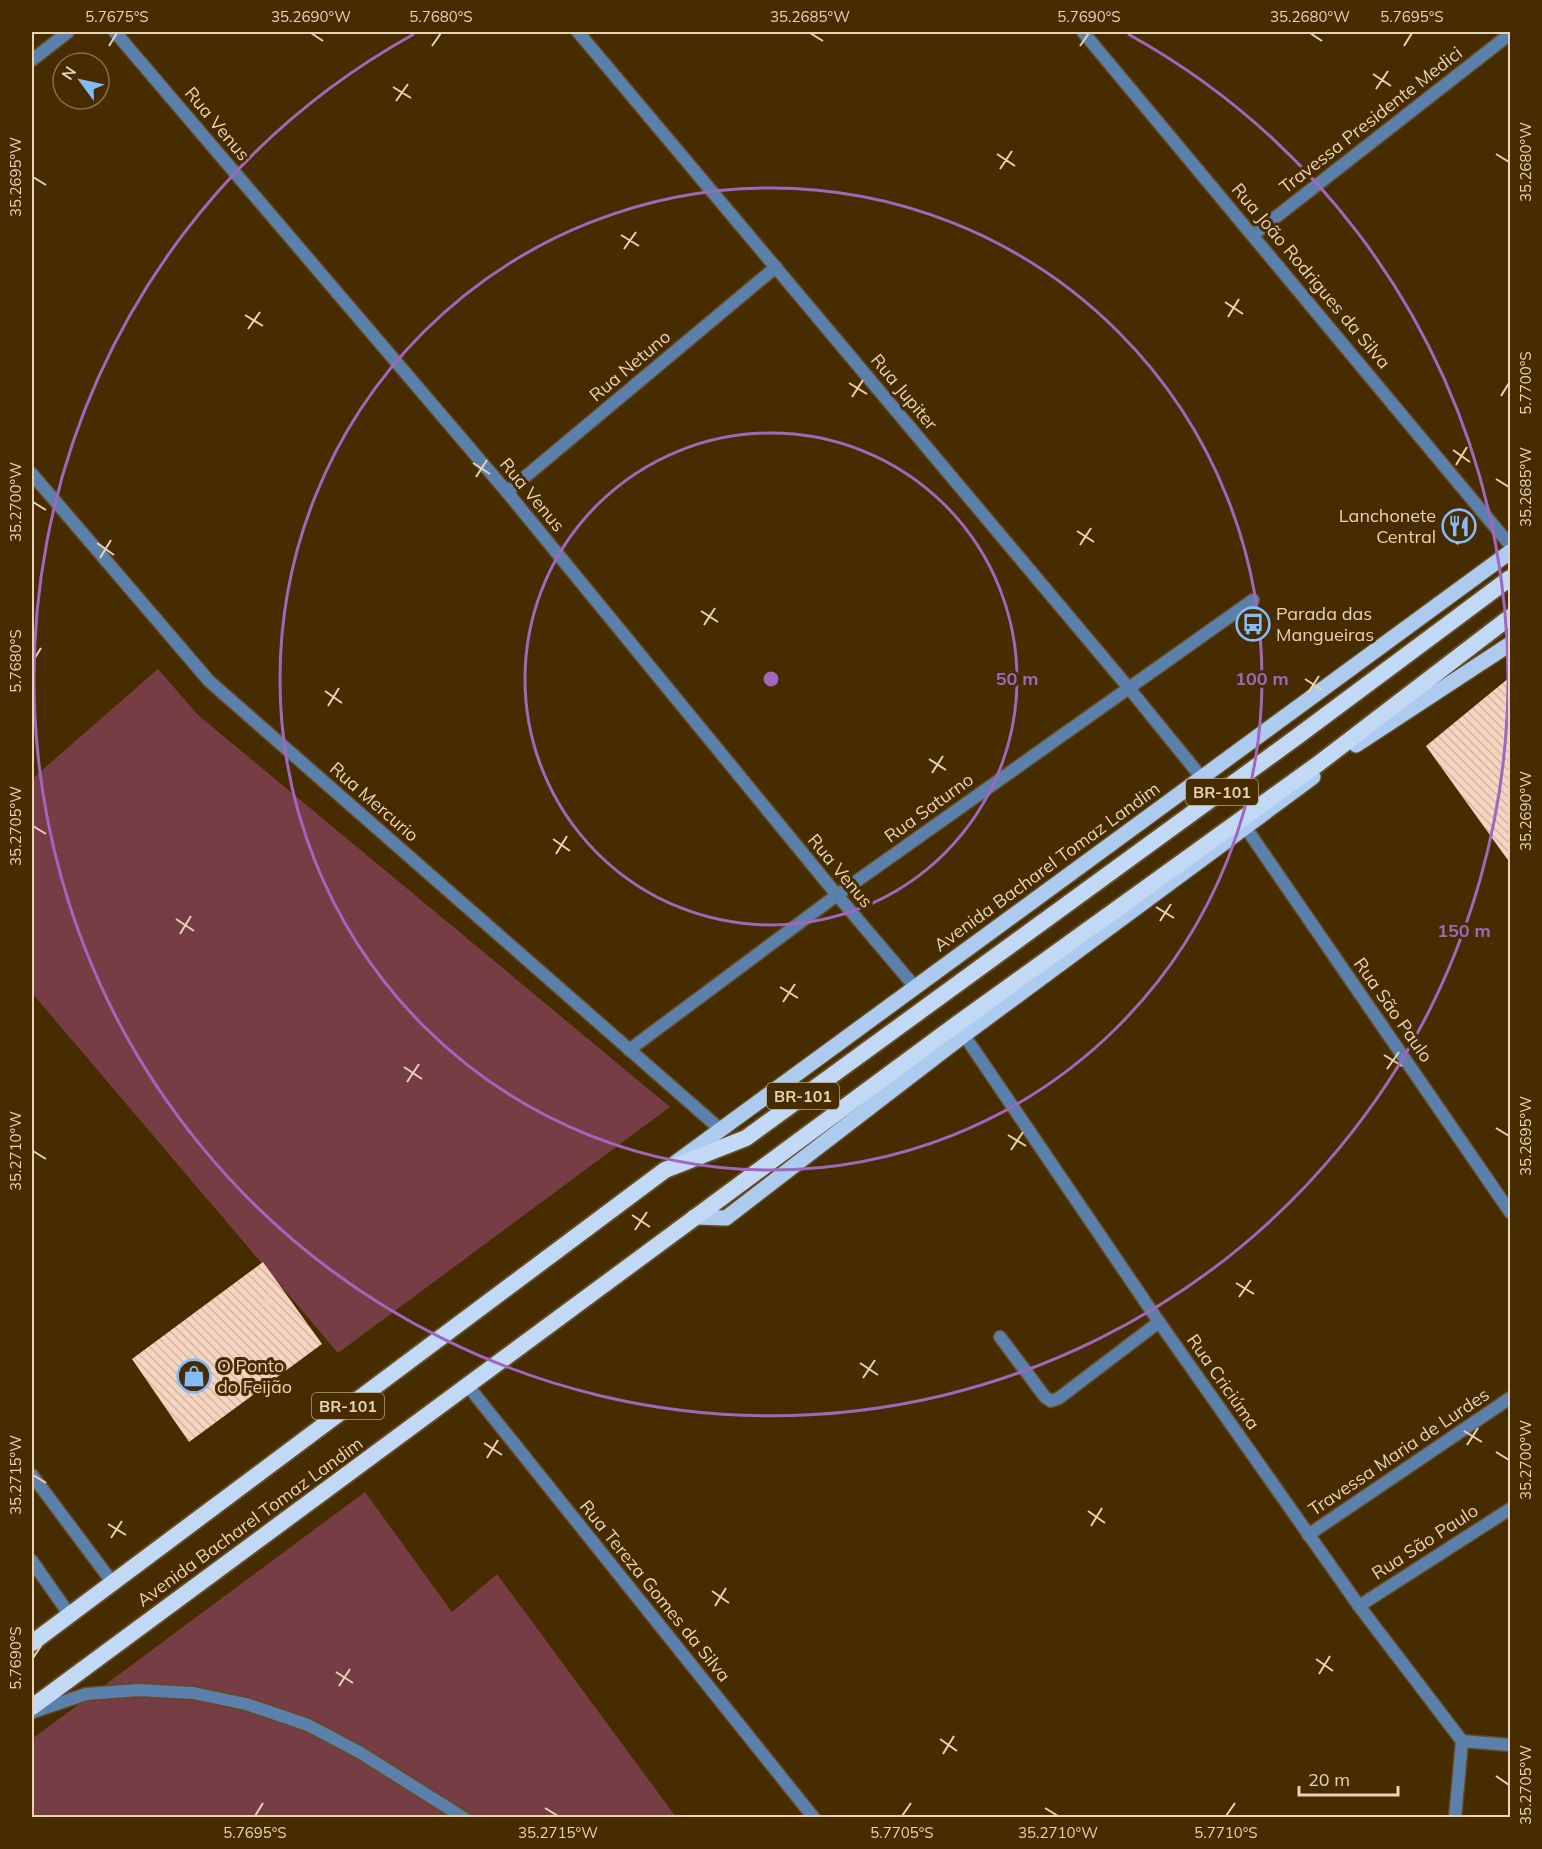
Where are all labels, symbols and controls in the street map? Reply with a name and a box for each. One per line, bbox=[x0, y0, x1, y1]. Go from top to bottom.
text: 5.7675°S bbox=[85, 7, 149, 26]
text: 35.2690°W bbox=[271, 7, 351, 26]
text: 5.7680°S bbox=[409, 7, 473, 26]
text: 35.2685°W bbox=[770, 7, 850, 26]
text: 5.7690°S bbox=[1057, 7, 1121, 26]
text: 35.2680°W bbox=[1270, 7, 1350, 26]
text: 5.7695°S bbox=[1380, 7, 1444, 26]
street label: Travessa Presidente Medici bbox=[1275, 41, 1467, 198]
north arrow bbox=[51, 51, 111, 111]
text: N bbox=[57, 62, 80, 83]
street label: Rua Venus bbox=[180, 82, 255, 165]
text: 35.2680°W bbox=[1516, 122, 1535, 202]
text: 35.2695°W bbox=[6, 137, 25, 217]
street label: Rua João Rodrigues da Silva bbox=[1227, 178, 1396, 373]
street label: Rua Netuno bbox=[584, 325, 675, 406]
street label: Rua Jupiter bbox=[866, 349, 943, 435]
text: 5.7700°S bbox=[1516, 351, 1535, 415]
text: 35.2685°W bbox=[1516, 447, 1535, 527]
street label: Rua Venus bbox=[495, 453, 570, 536]
text: 35.2700°W bbox=[6, 462, 25, 542]
place label: Lanchonete Central bbox=[1339, 504, 1436, 548]
restaurant icon: Lanchonete Central bbox=[1441, 508, 1477, 544]
place label: Parada das Mangueiras bbox=[1276, 602, 1374, 646]
bus stop icon: Parada das Mangueiras bbox=[1235, 606, 1271, 642]
text: 5.7680°S bbox=[6, 629, 25, 693]
text: 50 m bbox=[996, 667, 1038, 690]
text: 100 m bbox=[1235, 667, 1289, 690]
centre of rings bbox=[761, 669, 781, 689]
street label: Rua Mercurio bbox=[325, 757, 424, 847]
street label: Rua Saturno bbox=[880, 768, 978, 848]
text: 35.2690°W bbox=[1516, 771, 1535, 851]
street label: Avenida Bacharel Tomaz Landim bbox=[929, 777, 1164, 956]
road number: BR-101 bbox=[1186, 779, 1258, 805]
text: 35.2705°W bbox=[6, 786, 25, 866]
street label: Rua Venus bbox=[803, 829, 878, 912]
text: 150 m bbox=[1437, 919, 1491, 942]
street label: Rua São Paulo bbox=[1349, 953, 1438, 1066]
road number: BR-101 bbox=[767, 1083, 839, 1109]
text: 35.2695°W bbox=[1516, 1096, 1535, 1176]
text: 35.2710°W bbox=[6, 1111, 25, 1191]
street label: Rua Criciúma bbox=[1182, 1329, 1265, 1434]
place label: O Ponto do Feijão bbox=[217, 1354, 292, 1398]
shop icon: O Ponto do Feijão bbox=[176, 1358, 212, 1394]
street label: Travessa Maria de Lurdes bbox=[1304, 1382, 1494, 1521]
road number: BR-101 bbox=[312, 1393, 384, 1419]
text: 35.2700°W bbox=[1516, 1420, 1535, 1500]
street label: Avenida Bacharel Tomaz Landim bbox=[132, 1432, 367, 1611]
text: 35.2715°W bbox=[6, 1435, 25, 1515]
street label: Rua Tereza Gomes da Silva bbox=[575, 1495, 736, 1686]
street label: Rua São Paulo bbox=[1367, 1499, 1482, 1585]
text: 5.7690°S bbox=[6, 1626, 25, 1690]
text: 35.2705°W bbox=[1516, 1745, 1535, 1825]
scale bar bbox=[1299, 1759, 1398, 1797]
text: 20 m bbox=[1308, 1768, 1350, 1791]
text: 5.7695°S bbox=[223, 1823, 287, 1842]
text: 35.2715°W bbox=[518, 1823, 598, 1842]
text: 5.7705°S bbox=[870, 1823, 934, 1842]
text: 35.2710°W bbox=[1018, 1823, 1098, 1842]
text: 5.7710°S bbox=[1194, 1823, 1258, 1842]

